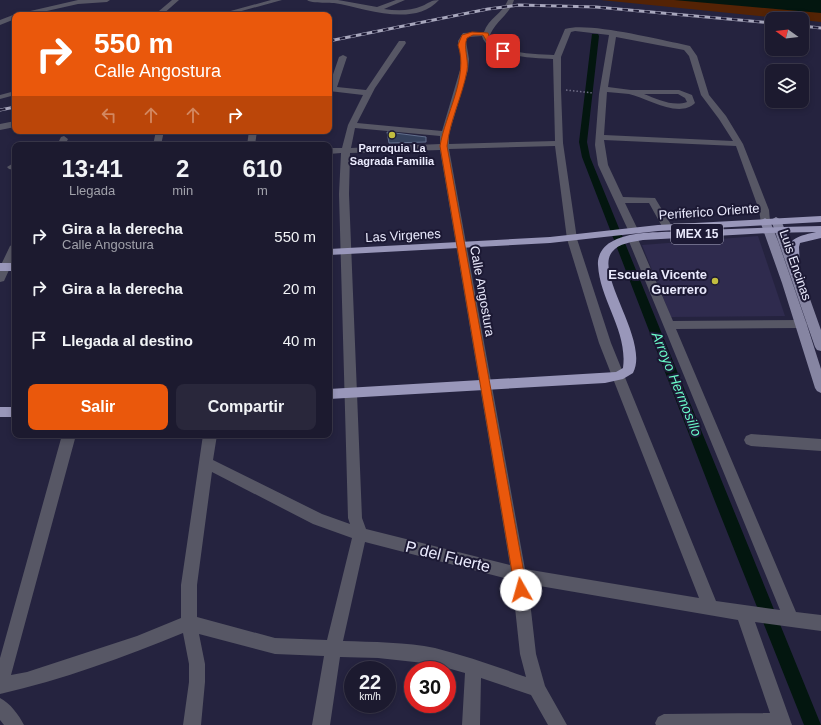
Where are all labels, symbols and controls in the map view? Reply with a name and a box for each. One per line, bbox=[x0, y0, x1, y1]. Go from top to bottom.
north arrow bbox=[765, 12, 809, 56]
map controls bbox=[765, 12, 809, 108]
icon: right bbox=[28, 28, 80, 80]
text: 550 m bbox=[94, 28, 173, 59]
pin bbox=[486, 34, 520, 68]
icon: arrive bbox=[492, 40, 514, 62]
text: Calle Angostura bbox=[94, 61, 221, 81]
button: layers bbox=[765, 64, 809, 108]
icon: left bbox=[98, 104, 120, 126]
icon: ahead bbox=[140, 104, 162, 126]
icon: ahead bbox=[182, 104, 204, 126]
icon: right bbox=[224, 104, 246, 126]
marker: Parroquia La Sagrada Familia bbox=[387, 130, 397, 140]
place label: Parroquia La Sagrada Familia bbox=[350, 142, 435, 167]
text: 13:41 bbox=[61, 155, 123, 182]
text: 2 bbox=[176, 155, 189, 182]
text: 610 bbox=[243, 155, 283, 182]
text: Llegada bbox=[69, 183, 115, 198]
text: min bbox=[172, 183, 193, 198]
text: m bbox=[257, 183, 268, 198]
street label: Periferico Oriente bbox=[658, 200, 760, 223]
text: Gira a la derecha bbox=[62, 220, 183, 237]
road number: MEX 15 bbox=[671, 224, 723, 244]
icon: right bbox=[28, 225, 50, 247]
street label: Las Virgenes bbox=[365, 226, 442, 245]
text: 550 m bbox=[274, 228, 316, 245]
street label: Luis Encinas bbox=[776, 228, 815, 303]
text: Calle Angostura bbox=[62, 237, 154, 252]
street label: Calle Angostura bbox=[467, 245, 498, 338]
place label: Escuela Vicente Guerrero bbox=[608, 267, 707, 297]
marker: Escuela Vicente Guerrero bbox=[710, 276, 720, 286]
icon: right bbox=[28, 277, 50, 299]
text: Gira a la derecha bbox=[62, 280, 183, 297]
text: 20 m bbox=[283, 280, 316, 297]
icon: arrive bbox=[28, 329, 50, 351]
water label: Arroyo Hermosillo bbox=[648, 329, 705, 439]
text: Llegada al destino bbox=[62, 332, 193, 349]
text: 40 m bbox=[283, 332, 316, 349]
button: Salir bbox=[28, 384, 168, 430]
button: Compartir bbox=[176, 384, 316, 430]
street label: P del Fuerte bbox=[404, 538, 492, 575]
position arrow bbox=[500, 569, 542, 611]
speed limit sign: 30 bbox=[404, 661, 456, 713]
text: 22 bbox=[359, 671, 381, 693]
text: km/h bbox=[359, 691, 381, 702]

